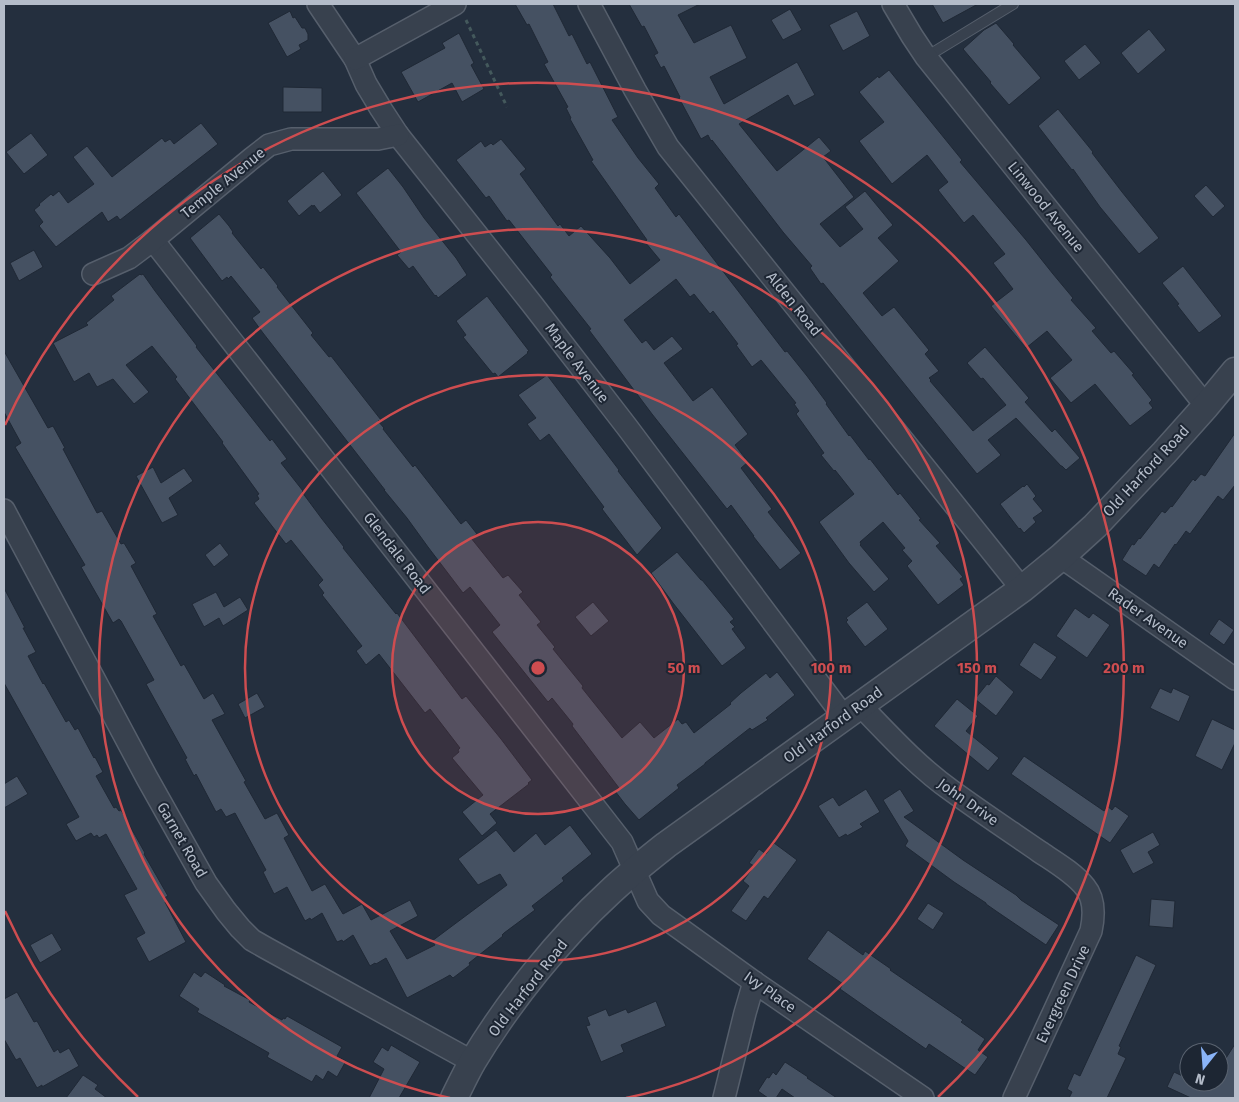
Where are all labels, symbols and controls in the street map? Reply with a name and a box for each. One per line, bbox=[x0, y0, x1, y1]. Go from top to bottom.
street label: Temple Avenue bbox=[177, 144, 269, 222]
street label: Linwood Avenue bbox=[1004, 158, 1088, 256]
street label: Alden Road bbox=[763, 268, 825, 340]
street label: Maple Avenue bbox=[541, 320, 613, 406]
street label: Old Harford Road bbox=[1099, 422, 1193, 520]
street label: Glendale Road bbox=[359, 509, 435, 597]
street label: Rader Avenue bbox=[1104, 584, 1192, 652]
centre of rings bbox=[529, 659, 547, 677]
text: 50 m bbox=[667, 659, 701, 677]
text: 100 m bbox=[811, 659, 851, 677]
text: 150 m bbox=[957, 659, 997, 677]
text: 200 m bbox=[1103, 659, 1145, 677]
street label: Old Harford Road bbox=[780, 683, 886, 767]
street label: John Drive bbox=[934, 775, 1002, 829]
street label: Garnet Road bbox=[153, 799, 211, 881]
street label: Old Harford Road bbox=[484, 936, 572, 1040]
street label: Evergreen Drive bbox=[1032, 942, 1094, 1046]
street label: Ivy Place bbox=[741, 968, 799, 1016]
north arrow bbox=[1179, 1042, 1229, 1092]
text: N bbox=[1193, 1069, 1207, 1088]

